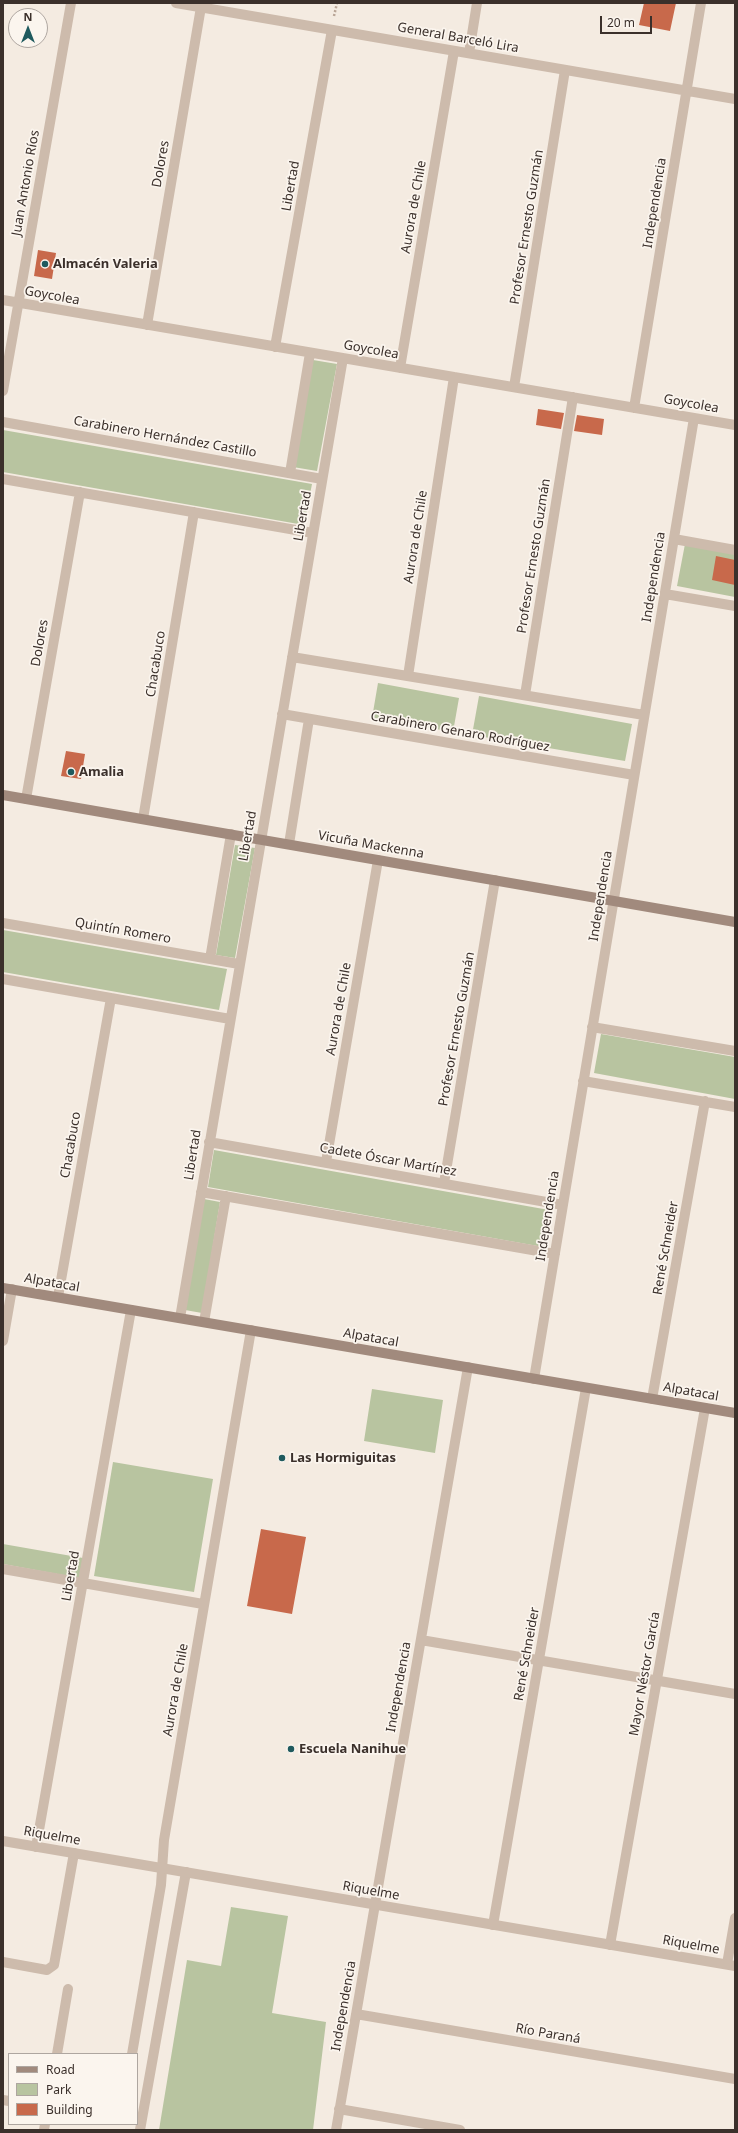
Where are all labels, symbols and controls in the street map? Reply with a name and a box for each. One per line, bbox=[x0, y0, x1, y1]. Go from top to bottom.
north arrow bbox=[8, 8, 48, 48]
scale bar bbox=[602, 8, 654, 34]
text: N bbox=[24, 9, 32, 24]
text: 20 m bbox=[607, 14, 635, 31]
street label: General Barceló Lira bbox=[396, 20, 520, 56]
street label: Juan Antonio Ríos bbox=[9, 129, 43, 237]
street label: Dolores bbox=[149, 139, 173, 189]
street label: Profesor Ernesto Guzmán bbox=[507, 148, 547, 306]
street label: Independencia bbox=[640, 157, 670, 249]
street label: Aurora de Chile bbox=[398, 159, 430, 255]
street label: Libertad bbox=[279, 160, 303, 212]
place label: Almacén Valeria bbox=[53, 256, 158, 272]
marker: Almacén Valeria bbox=[40, 259, 50, 269]
street label: Goycolea bbox=[23, 283, 81, 309]
street label: Goycolea bbox=[342, 337, 400, 363]
street label: Goycolea bbox=[662, 391, 720, 417]
street label: Carabinero Hernández Castillo bbox=[72, 413, 258, 461]
street label: Profesor Ernesto Guzmán bbox=[514, 477, 554, 635]
street label: Aurora de Chile bbox=[401, 489, 431, 585]
street label: Libertad bbox=[291, 490, 315, 542]
street label: Independencia bbox=[639, 531, 669, 623]
street label: Dolores bbox=[28, 618, 52, 668]
street label: Chacabuco bbox=[143, 630, 169, 698]
street label: Carabinero Genaro Rodríguez bbox=[369, 709, 551, 755]
place label: Amalia bbox=[79, 764, 124, 780]
marker: Amalia bbox=[66, 767, 76, 777]
street label: Libertad bbox=[236, 810, 260, 862]
street label: Vicuña Mackenna bbox=[317, 828, 425, 862]
street label: Independencia bbox=[586, 850, 616, 942]
street label: Quintín Romero bbox=[74, 915, 172, 947]
street label: Profesor Ernesto Guzmán bbox=[436, 950, 478, 1108]
street label: Aurora de Chile bbox=[323, 961, 355, 1057]
street label: Chacabuco bbox=[57, 1111, 85, 1179]
street label: Libertad bbox=[181, 1129, 205, 1181]
street label: Cadete Óscar Martínez bbox=[318, 1140, 458, 1180]
street label: Independencia bbox=[533, 1170, 563, 1262]
street label: René Schneider bbox=[650, 1200, 682, 1296]
street label: Alpatacal bbox=[23, 1270, 81, 1296]
street label: Alpatacal bbox=[342, 1325, 400, 1351]
street label: Alpatacal bbox=[662, 1379, 720, 1405]
place label: Las Hormiguitas bbox=[290, 1450, 396, 1466]
marker: Las Hormiguitas bbox=[277, 1453, 287, 1463]
street label: Libertad bbox=[59, 1550, 83, 1602]
street label: René Schneider bbox=[511, 1606, 543, 1702]
street label: Mayor Néstor García bbox=[626, 1611, 664, 1737]
street label: Independencia bbox=[383, 1641, 415, 1733]
street label: Aurora de Chile bbox=[160, 1642, 192, 1738]
place label: Escuela Nanihue bbox=[299, 1741, 406, 1757]
marker: Escuela Nanihue bbox=[286, 1744, 296, 1754]
street label: Riquelme bbox=[22, 1823, 82, 1849]
street label: Riquelme bbox=[341, 1878, 401, 1904]
street label: Riquelme bbox=[661, 1932, 721, 1958]
street label: Independencia bbox=[328, 1960, 360, 2052]
street label: Río Paraná bbox=[514, 2021, 582, 2047]
legend bbox=[8, 2053, 138, 2125]
text: Road bbox=[46, 2061, 75, 2078]
text: Park bbox=[46, 2081, 71, 2098]
text: Building bbox=[46, 2101, 93, 2118]

